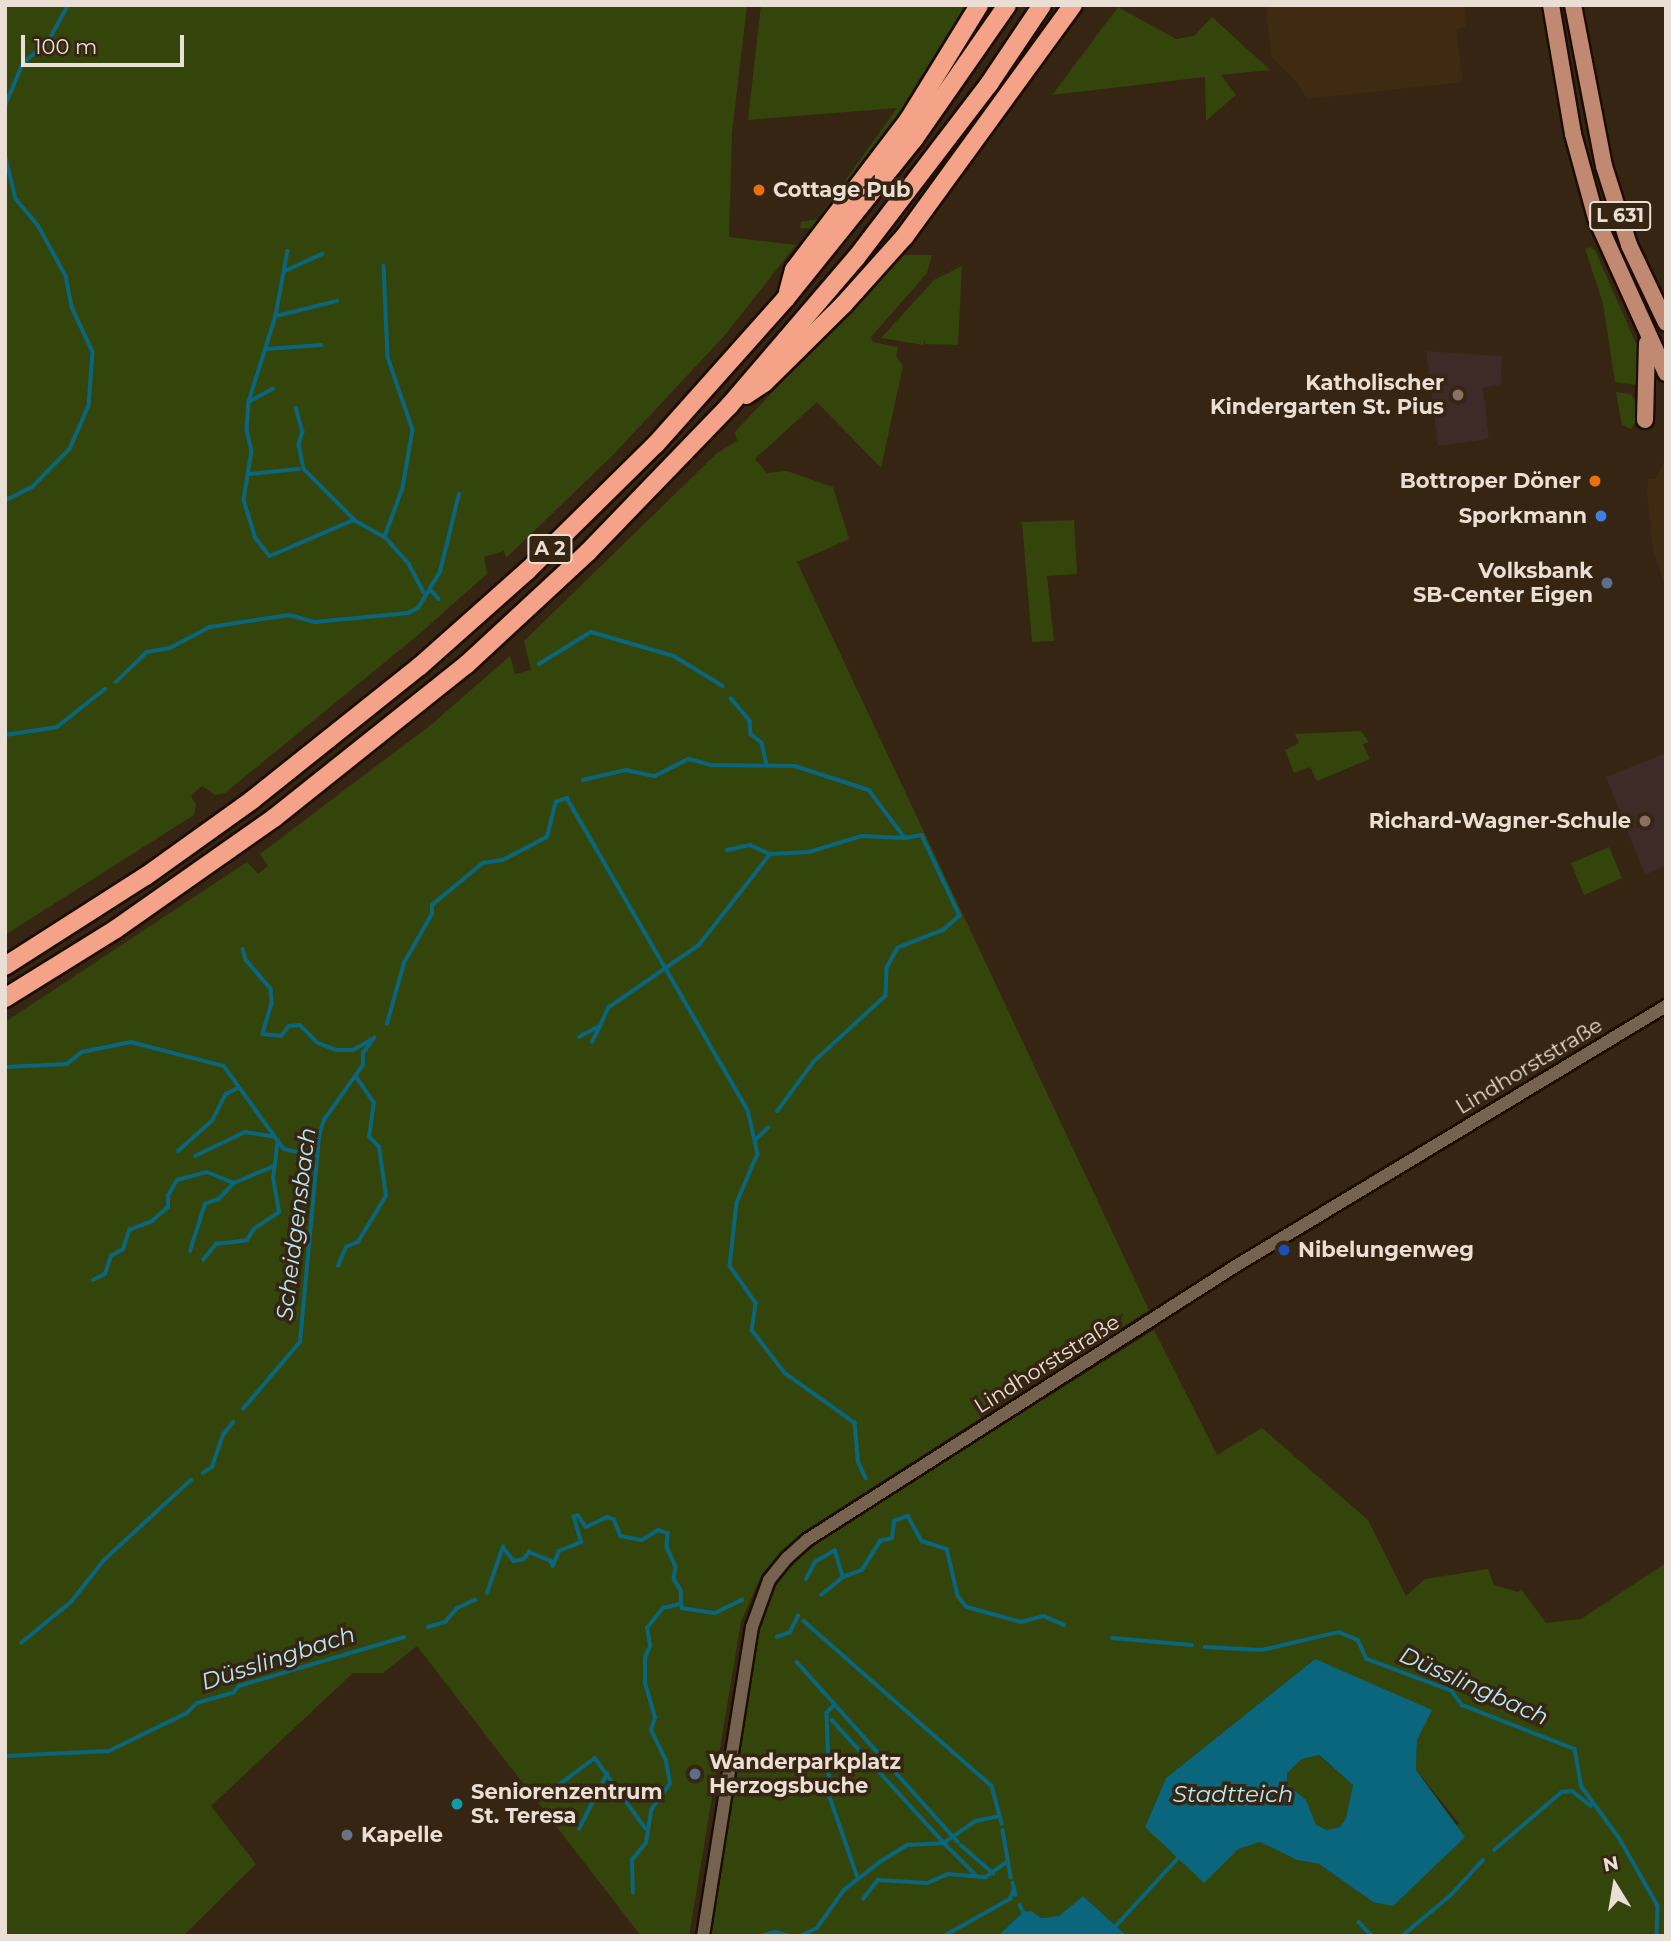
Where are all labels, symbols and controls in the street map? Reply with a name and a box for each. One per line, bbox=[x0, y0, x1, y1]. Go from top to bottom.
scale bar bbox=[24, 21, 187, 65]
text: 100 m bbox=[34, 34, 97, 59]
place label: Cottage Pub bbox=[773, 177, 910, 203]
marker: Cottage Pub bbox=[751, 182, 767, 198]
road number: L 631 bbox=[1588, 200, 1652, 232]
place label: Katholischer Kindergarten St. Pius bbox=[1210, 370, 1444, 420]
marker: Katholischer Kindergarten St. Pius bbox=[1450, 387, 1466, 403]
place label: Bottroper Döner bbox=[1400, 468, 1581, 494]
marker: Bottroper Döner bbox=[1587, 473, 1603, 489]
place label: Sporkmann bbox=[1459, 503, 1587, 529]
marker: Sporkmann bbox=[1593, 508, 1609, 524]
road number: A 2 bbox=[527, 534, 573, 564]
place label: Volksbank SB-Center Eigen bbox=[1413, 558, 1593, 608]
marker: Volksbank SB-Center Eigen bbox=[1599, 575, 1615, 591]
place label: Richard-Wagner-Schule bbox=[1369, 808, 1631, 834]
marker: Richard-Wagner-Schule bbox=[1637, 813, 1653, 829]
street label: Lindhorststraße bbox=[1451, 1012, 1607, 1120]
water label: Scheidgensbach bbox=[270, 1126, 322, 1322]
place label: Nibelungenweg bbox=[1298, 1237, 1474, 1263]
marker: Nibelungenweg bbox=[1276, 1242, 1292, 1258]
street label: Lindhorststraße bbox=[970, 1309, 1124, 1419]
water label: Düsslingbach bbox=[198, 1620, 358, 1696]
water label: Düsslingbach bbox=[1395, 1641, 1553, 1731]
place label: Wanderparkplatz Herzogsbuche bbox=[709, 1749, 901, 1799]
marker: Wanderparkplatz Herzogsbuche bbox=[687, 1766, 703, 1782]
place label: Seniorenzentrum St. Teresa bbox=[471, 1779, 663, 1829]
water label: Stadtteich bbox=[1173, 1780, 1293, 1808]
marker: Seniorenzentrum St. Teresa bbox=[449, 1796, 465, 1812]
place label: Kapelle bbox=[361, 1822, 443, 1848]
marker: Kapelle bbox=[339, 1827, 355, 1843]
north arrow bbox=[1580, 1850, 1650, 1920]
text: N bbox=[1601, 1851, 1621, 1877]

